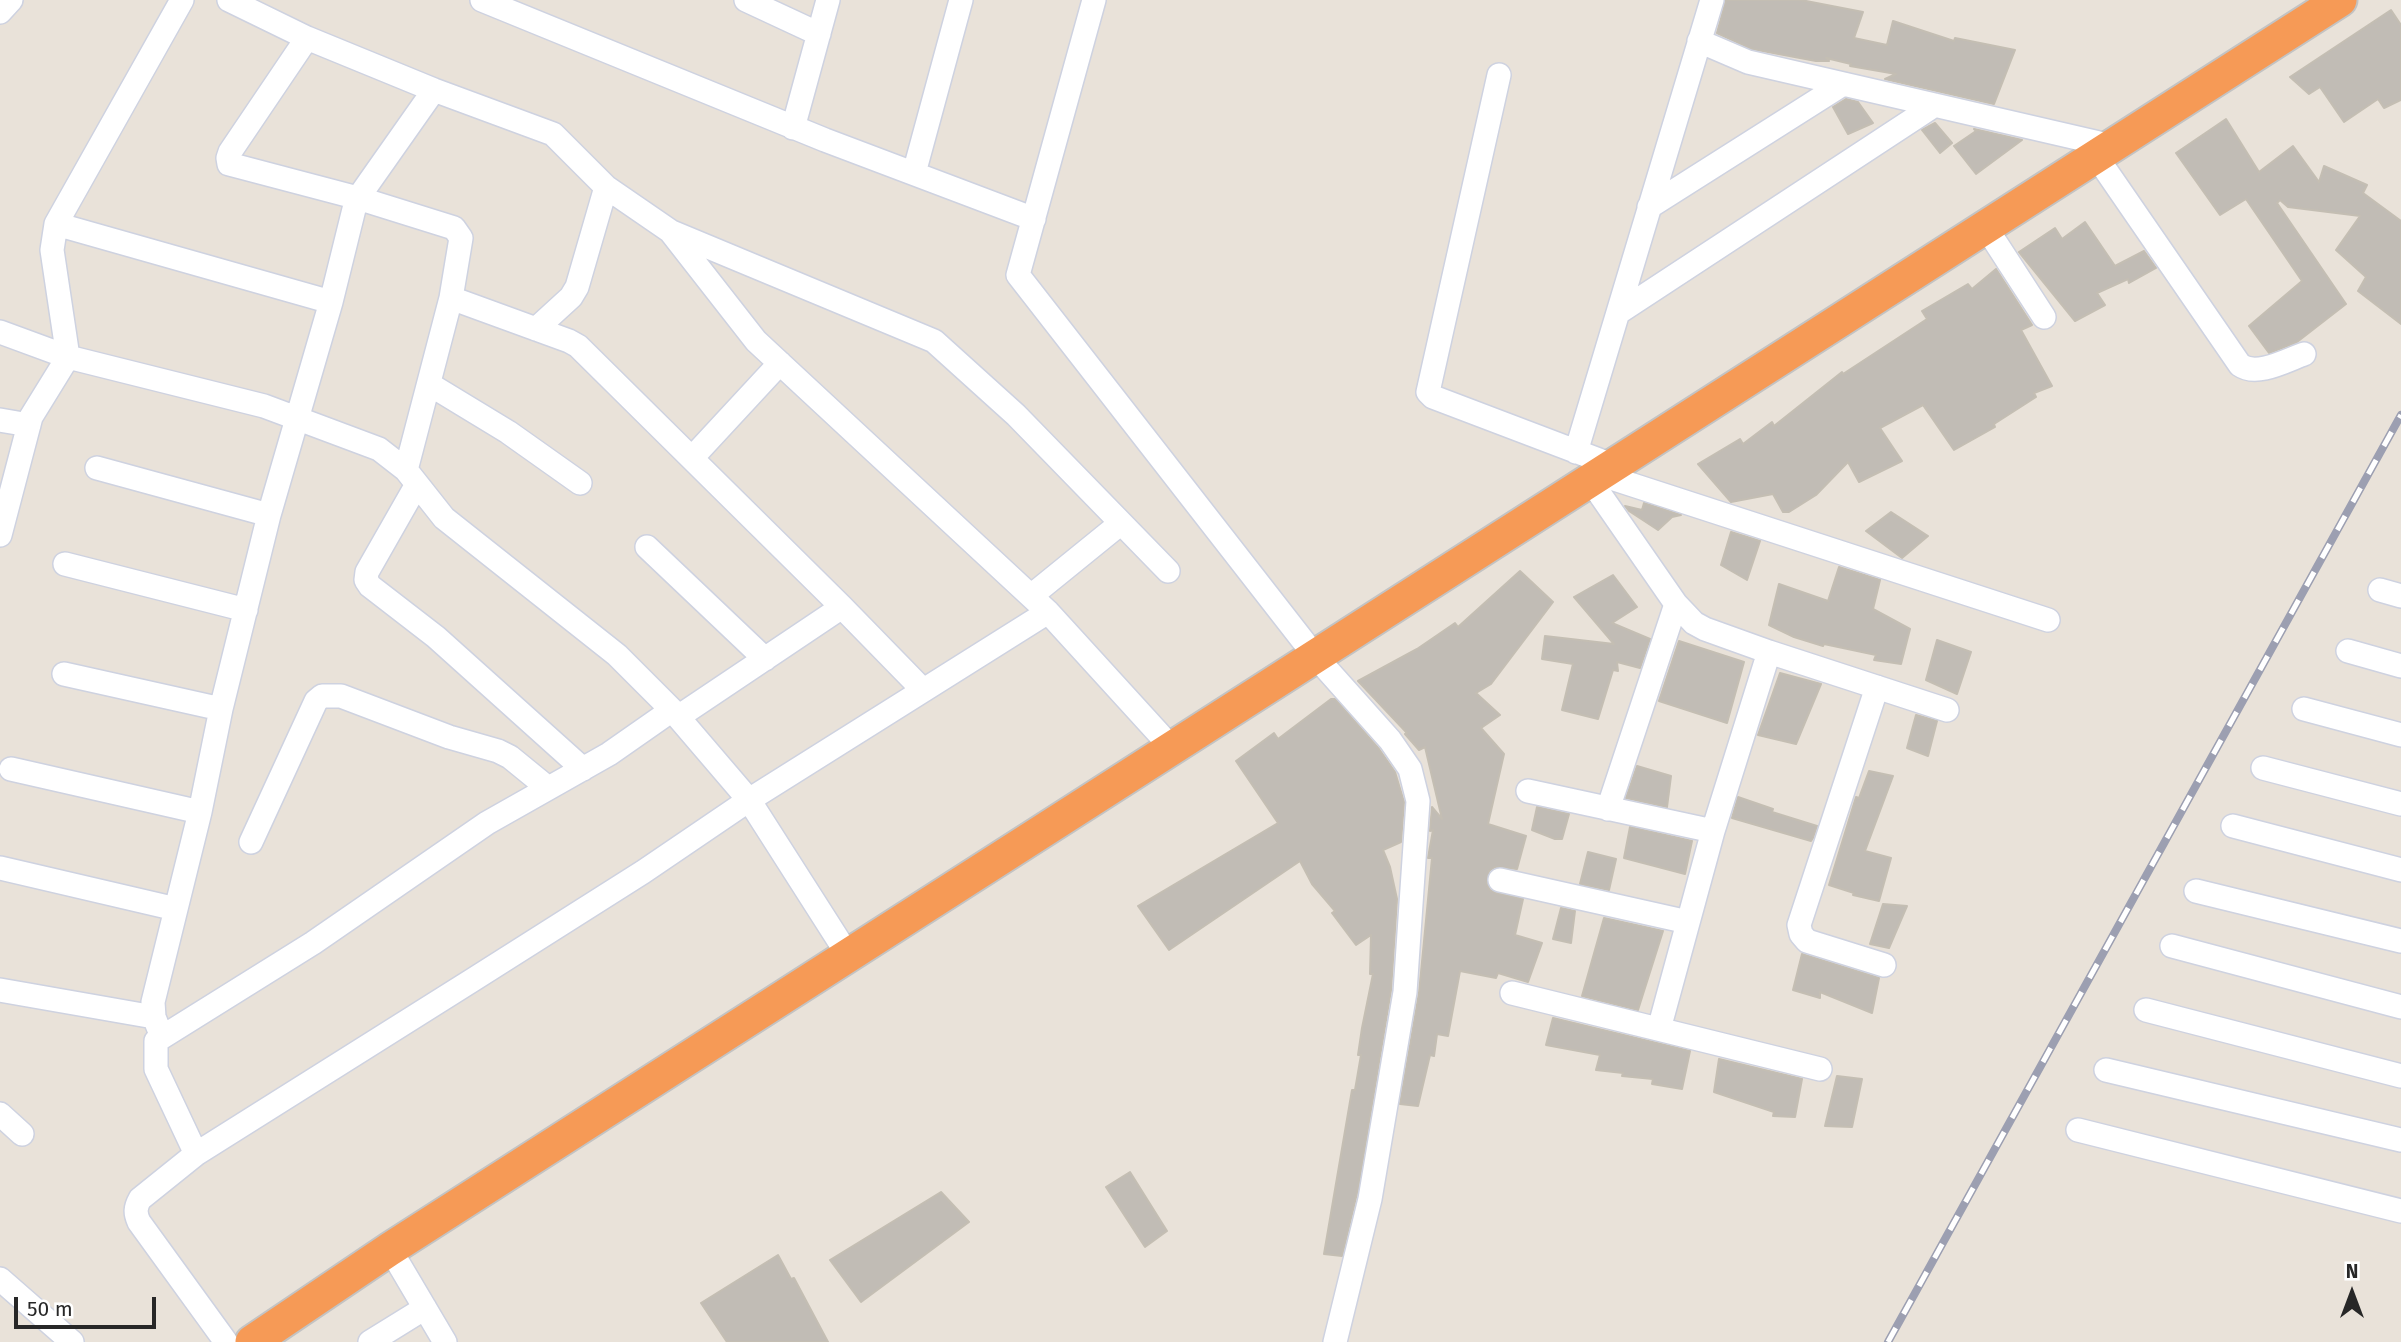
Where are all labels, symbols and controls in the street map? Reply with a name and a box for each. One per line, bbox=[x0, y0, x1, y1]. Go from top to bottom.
north arrow bbox=[2317, 1258, 2387, 1328]
text: N bbox=[2346, 1260, 2358, 1283]
scale bar bbox=[18, 1282, 159, 1326]
text: 50 m bbox=[27, 1296, 73, 1322]

